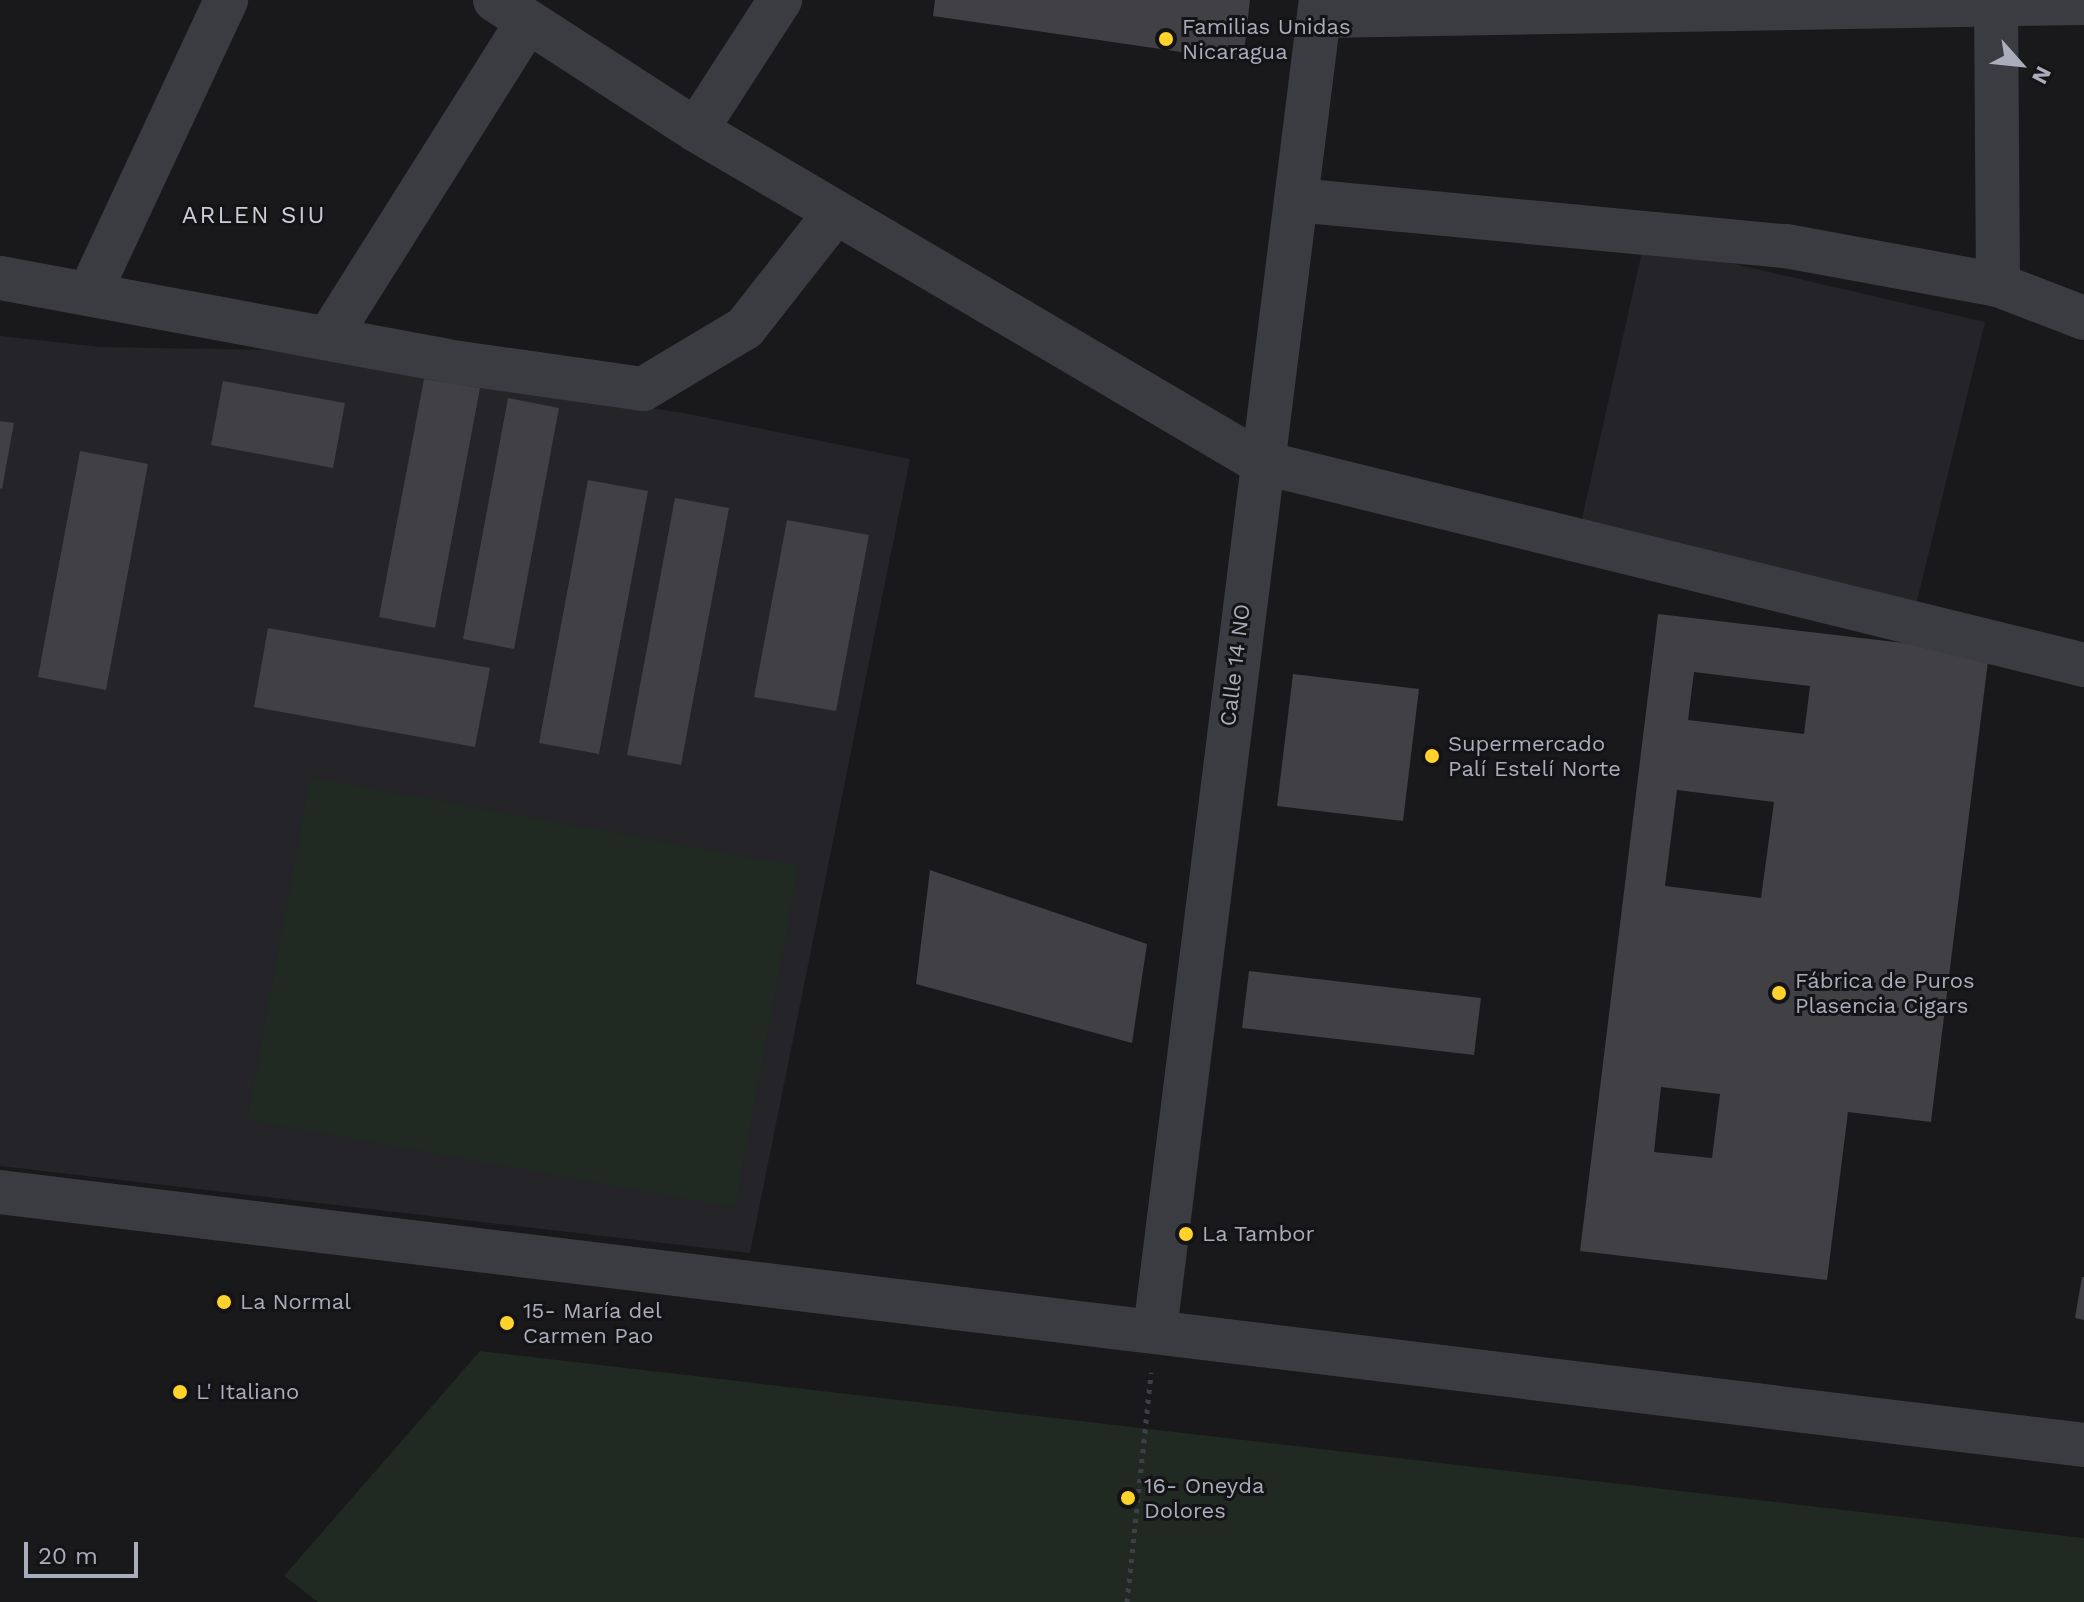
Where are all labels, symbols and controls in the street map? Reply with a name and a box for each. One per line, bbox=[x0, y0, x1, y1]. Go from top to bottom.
place label: Familias Unidas Nicaragua bbox=[1182, 13, 1350, 64]
north arrow bbox=[1980, 24, 2060, 104]
marker: Familias Unidas Nicaragua bbox=[1157, 30, 1175, 48]
text: N bbox=[2027, 62, 2057, 88]
district label: ARLEN SIU bbox=[182, 202, 326, 230]
street label: Calle 14 NO bbox=[1214, 602, 1256, 728]
place label: Supermercado Palí Estelí Norte bbox=[1448, 730, 1621, 782]
marker: Supermercado Palí Estelí Norte bbox=[1423, 747, 1441, 765]
place label: Fábrica de Puros Plasencia Cigars bbox=[1795, 967, 1975, 1018]
marker: Fábrica de Puros Plasencia Cigars bbox=[1770, 984, 1788, 1002]
place label: La Tambor bbox=[1202, 1221, 1316, 1247]
marker: La Tambor bbox=[1177, 1225, 1195, 1243]
place label: La Normal bbox=[240, 1289, 351, 1315]
marker: La Normal bbox=[215, 1293, 233, 1311]
place label: 15- María del Carmen Pao bbox=[523, 1297, 662, 1348]
marker: 15- María del Carmen Pao bbox=[498, 1314, 516, 1332]
place label: L' Italiano bbox=[196, 1379, 299, 1405]
marker: L' Italiano bbox=[171, 1383, 189, 1401]
place label: 16- Oneyda Dolores bbox=[1144, 1472, 1264, 1524]
marker: 16- Oneyda Dolores bbox=[1119, 1489, 1137, 1507]
scale bar bbox=[28, 1526, 142, 1576]
text: 20 m bbox=[38, 1542, 98, 1570]

